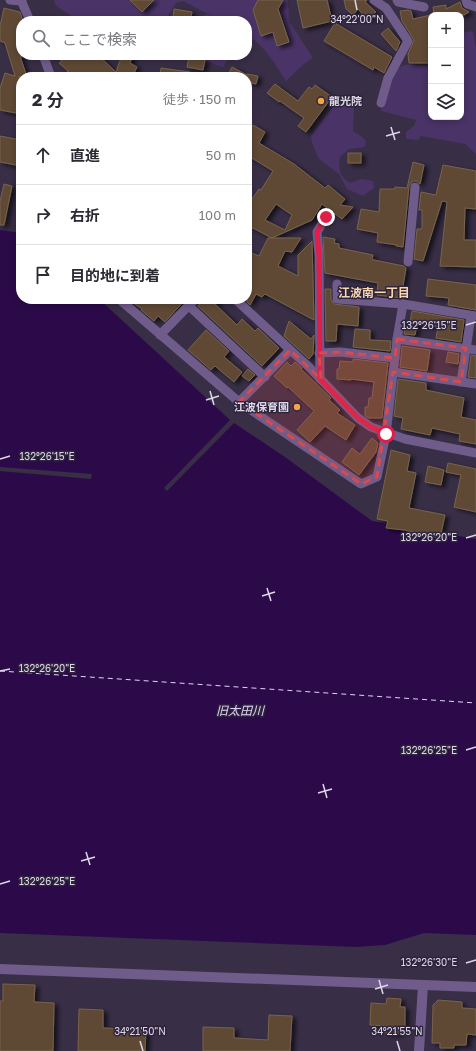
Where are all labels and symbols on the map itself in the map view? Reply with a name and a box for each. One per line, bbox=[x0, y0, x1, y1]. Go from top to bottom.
text: 34°22'00"N bbox=[330, 13, 384, 25]
place label: 龍光院 bbox=[329, 94, 362, 107]
marker: 龍光院 bbox=[316, 96, 326, 106]
route end bbox=[317, 208, 335, 226]
district label: 江波南一丁目 bbox=[338, 285, 410, 300]
text: 132°26'15"E bbox=[401, 319, 457, 331]
place label: 江波保育園 bbox=[234, 400, 289, 413]
marker: 江波保育園 bbox=[292, 402, 302, 412]
route start bbox=[377, 425, 395, 443]
text: 132°26'15"E bbox=[19, 450, 75, 462]
text: 132°26'20"E bbox=[401, 531, 457, 543]
text: 132°26'20"E bbox=[19, 662, 75, 674]
water label: 旧太田川 bbox=[216, 703, 266, 718]
text: 132°26'25"E bbox=[401, 744, 457, 756]
text: 132°26'25"E bbox=[19, 875, 75, 887]
text: 132°26'30"E bbox=[401, 956, 457, 968]
text: 34°21'50"N bbox=[114, 1025, 166, 1037]
text: 34°21'55"N bbox=[371, 1025, 423, 1037]

